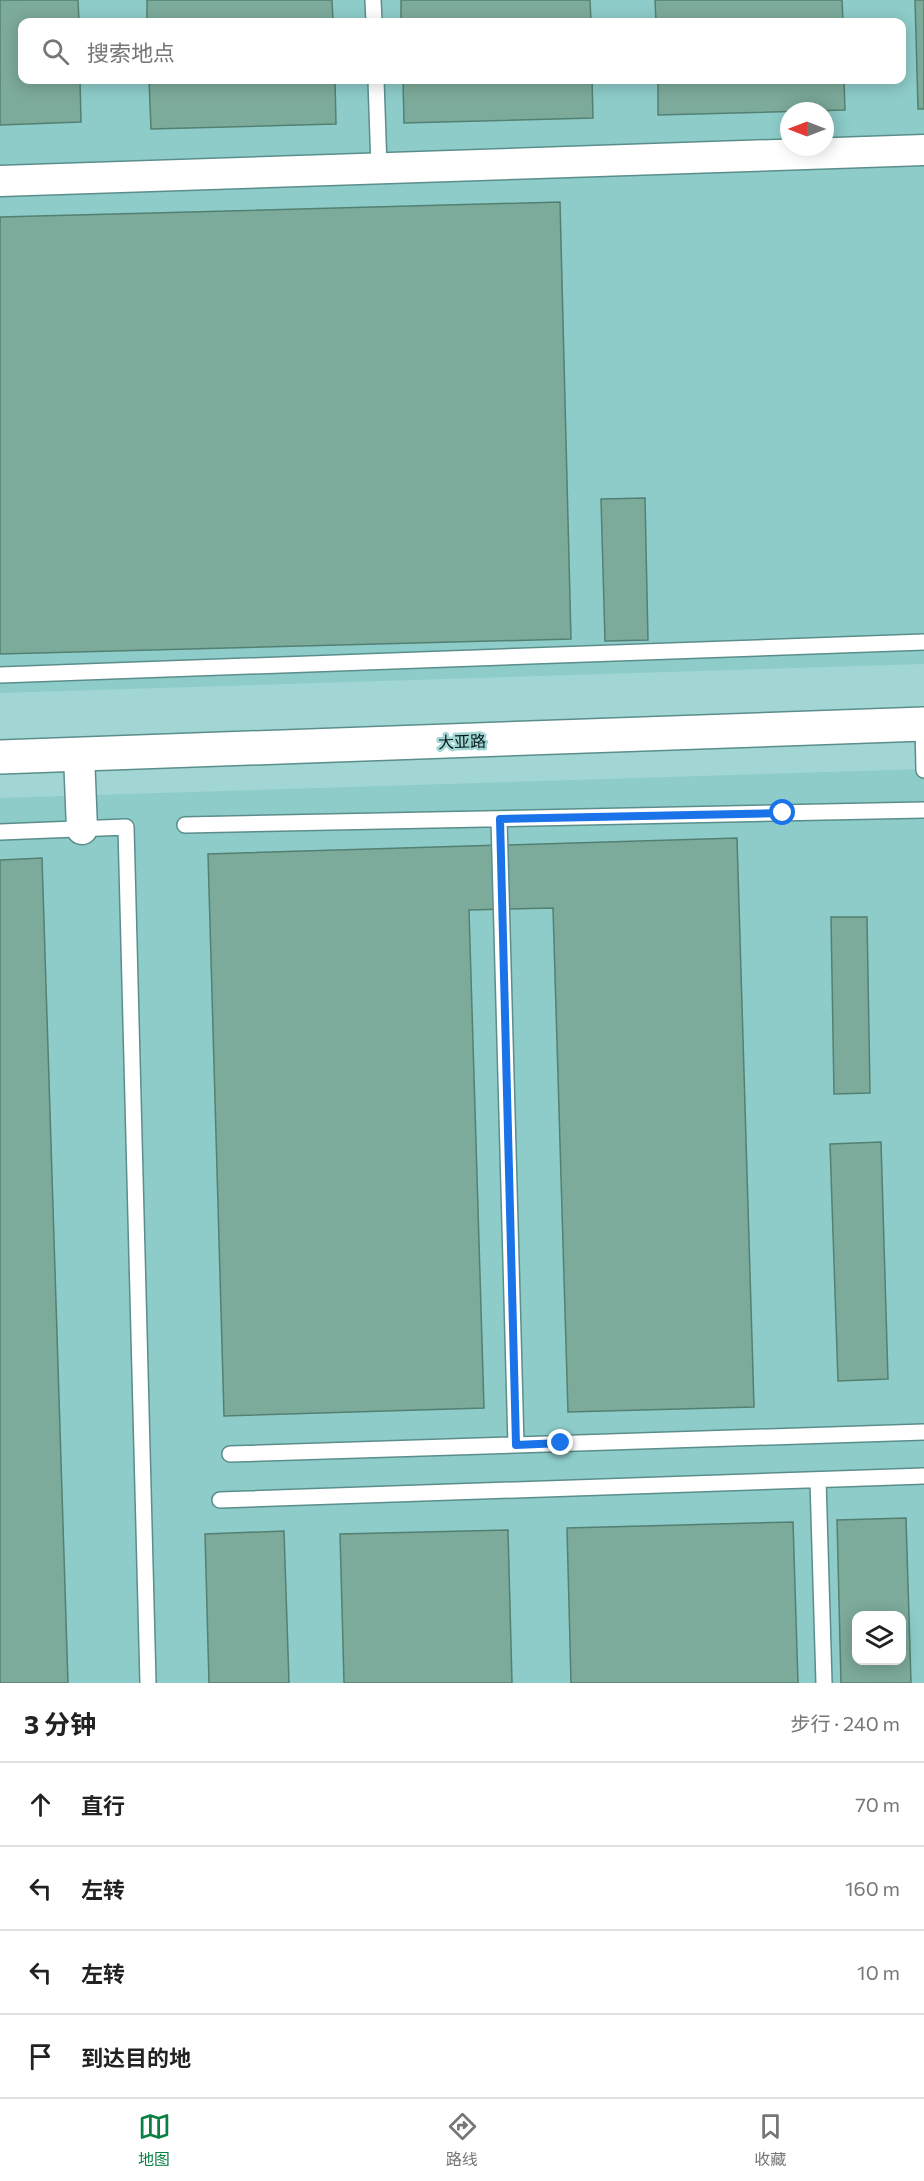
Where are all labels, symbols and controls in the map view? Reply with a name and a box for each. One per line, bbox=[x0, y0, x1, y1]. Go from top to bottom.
search box bbox=[18, 18, 906, 84]
icon: search bbox=[39, 35, 72, 68]
text: 搜索地点 bbox=[87, 39, 175, 66]
north arrow bbox=[780, 102, 834, 156]
street label: 大亚路 bbox=[438, 731, 486, 751]
route start bbox=[769, 799, 795, 825]
route end bbox=[547, 1429, 573, 1455]
map controls bbox=[852, 1611, 906, 1665]
button: layers bbox=[852, 1611, 906, 1665]
text: 3 分钟 bbox=[24, 1708, 96, 1739]
text: 步行 · 240 m bbox=[791, 1711, 900, 1735]
icon: ahead bbox=[24, 1788, 57, 1821]
text: 直行 bbox=[81, 1792, 125, 1819]
text: 70 m bbox=[855, 1792, 900, 1816]
icon: left bbox=[24, 1872, 57, 1905]
text: 左转 bbox=[81, 1876, 125, 1903]
text: 160 m bbox=[845, 1876, 900, 1900]
icon: left bbox=[24, 1956, 57, 1989]
text: 左转 bbox=[81, 1960, 125, 1987]
text: 10 m bbox=[857, 1960, 900, 1984]
icon: arrive bbox=[24, 2040, 57, 2073]
text: 到达目的地 bbox=[81, 2044, 191, 2071]
tab: 地图 bbox=[138, 2110, 171, 2170]
tab: 路线 bbox=[446, 2110, 479, 2170]
tab: 收藏 bbox=[754, 2110, 787, 2170]

